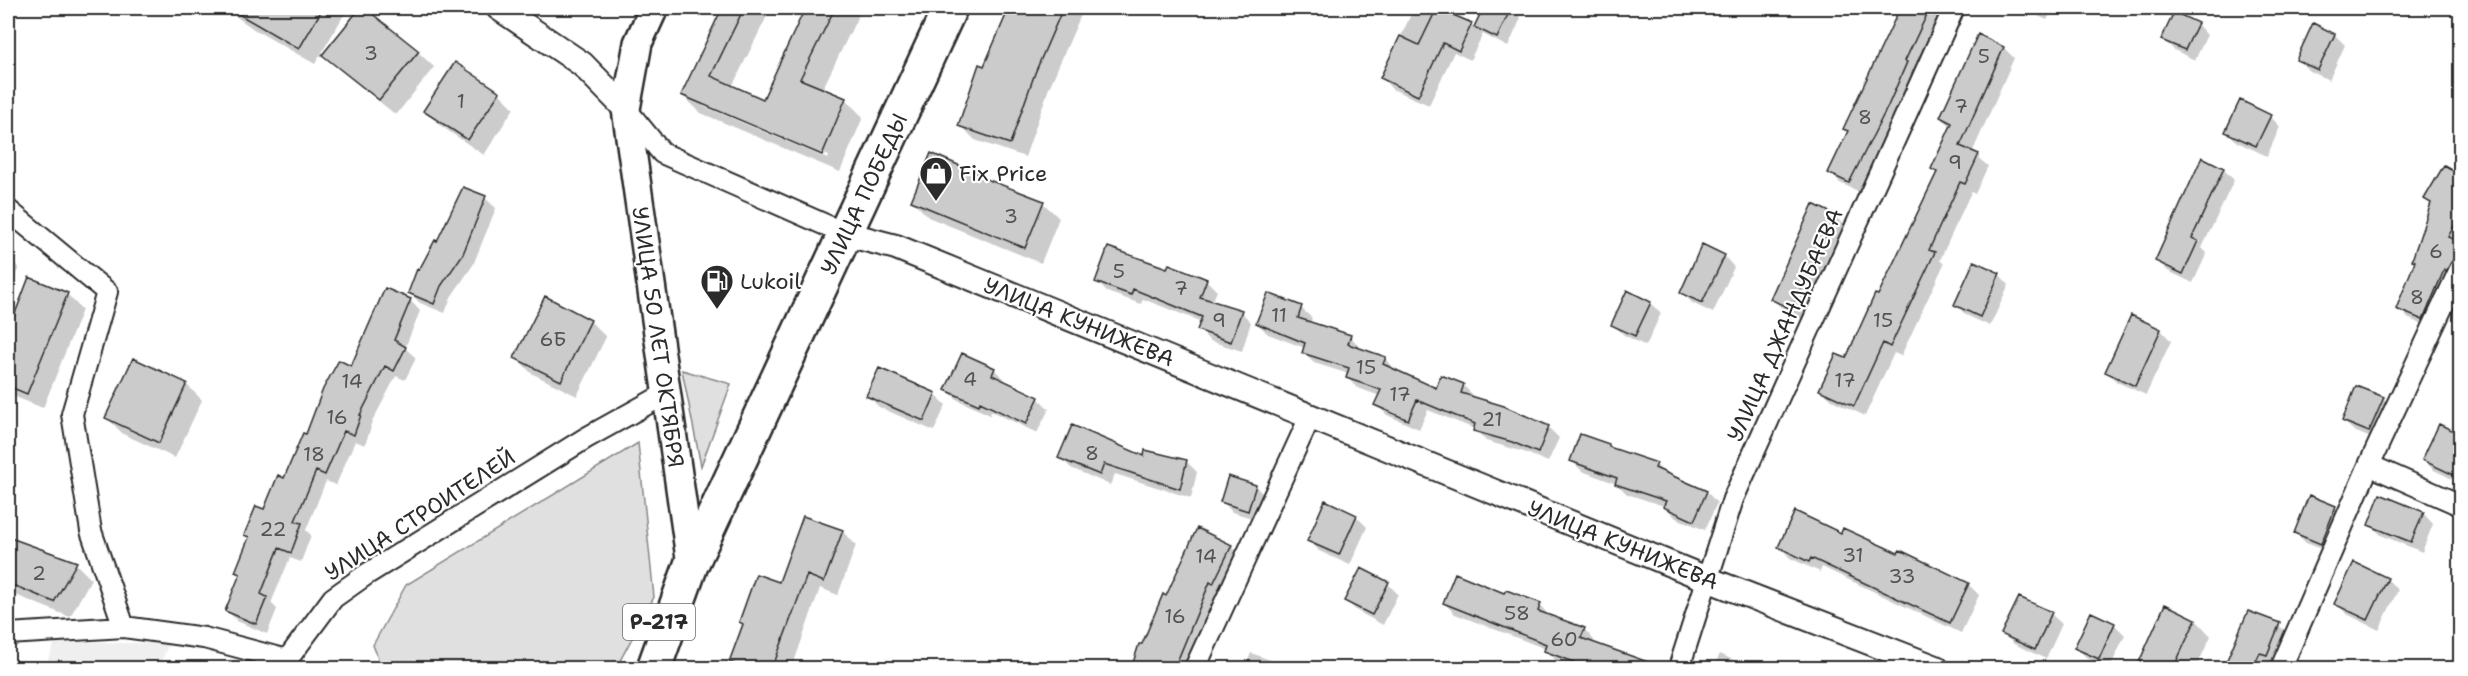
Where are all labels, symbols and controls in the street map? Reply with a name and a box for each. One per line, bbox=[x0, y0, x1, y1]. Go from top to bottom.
house number: 3 bbox=[364, 40, 378, 66]
house number: 5 bbox=[1978, 43, 1990, 69]
house number: 1 bbox=[457, 88, 465, 114]
house number: 7 bbox=[1954, 93, 1968, 119]
house number: 8 bbox=[1858, 104, 1872, 130]
street label: УЛИЦА ПОБЕДЫ bbox=[814, 109, 914, 279]
house number: 9 bbox=[1948, 149, 1962, 175]
shop icon: Fix Price bbox=[918, 155, 954, 202]
place label: Fix Price bbox=[959, 159, 1047, 188]
house number: 3 bbox=[1004, 203, 1018, 229]
street label: УЛИЦА ДЖАНДУБАЕВА bbox=[1720, 204, 1850, 446]
street label: УЛИЦА 50 ЛЕТ ОКТЯБРЯ bbox=[625, 205, 691, 469]
house number: 6 bbox=[2429, 238, 2443, 264]
house number: 5 bbox=[1113, 258, 1125, 284]
fuel station icon: Lukoil bbox=[699, 263, 735, 310]
place label: Lukoil bbox=[740, 267, 801, 296]
street label: УЛИЦА КУНИЖЕВА bbox=[979, 270, 1179, 374]
house number: 7 bbox=[1174, 275, 1188, 301]
house number: 8 bbox=[2410, 284, 2424, 310]
house number: 11 bbox=[1271, 302, 1287, 328]
house number: 9 bbox=[1212, 307, 1226, 333]
house number: 15 bbox=[1873, 307, 1893, 333]
house number: 6Б bbox=[539, 326, 567, 352]
house number: 15 bbox=[1356, 354, 1376, 380]
house number: 4 bbox=[963, 366, 977, 392]
house number: 17 bbox=[1834, 367, 1856, 393]
house number: 14 bbox=[341, 368, 363, 394]
house number: 17 bbox=[1389, 381, 1411, 407]
house number: 16 bbox=[326, 404, 348, 430]
house number: 21 bbox=[1481, 406, 1503, 432]
house number: 8 bbox=[1085, 440, 1099, 466]
house number: 18 bbox=[303, 441, 325, 467]
street label: УЛИЦА СТРОИТЕЛЕЙ bbox=[319, 443, 521, 587]
street label: УЛИЦА КУНИЖЕВА bbox=[1523, 493, 1723, 597]
house number: 22 bbox=[260, 516, 287, 542]
house number: 31 bbox=[1842, 542, 1864, 568]
house number: 14 bbox=[1195, 543, 1217, 569]
house number: 2 bbox=[32, 560, 46, 586]
house number: 33 bbox=[1889, 563, 1915, 589]
house number: 58 bbox=[1504, 600, 1530, 626]
house number: 16 bbox=[1164, 603, 1186, 629]
road number: Р-217 bbox=[623, 604, 695, 640]
house number: 60 bbox=[1550, 626, 1578, 652]

